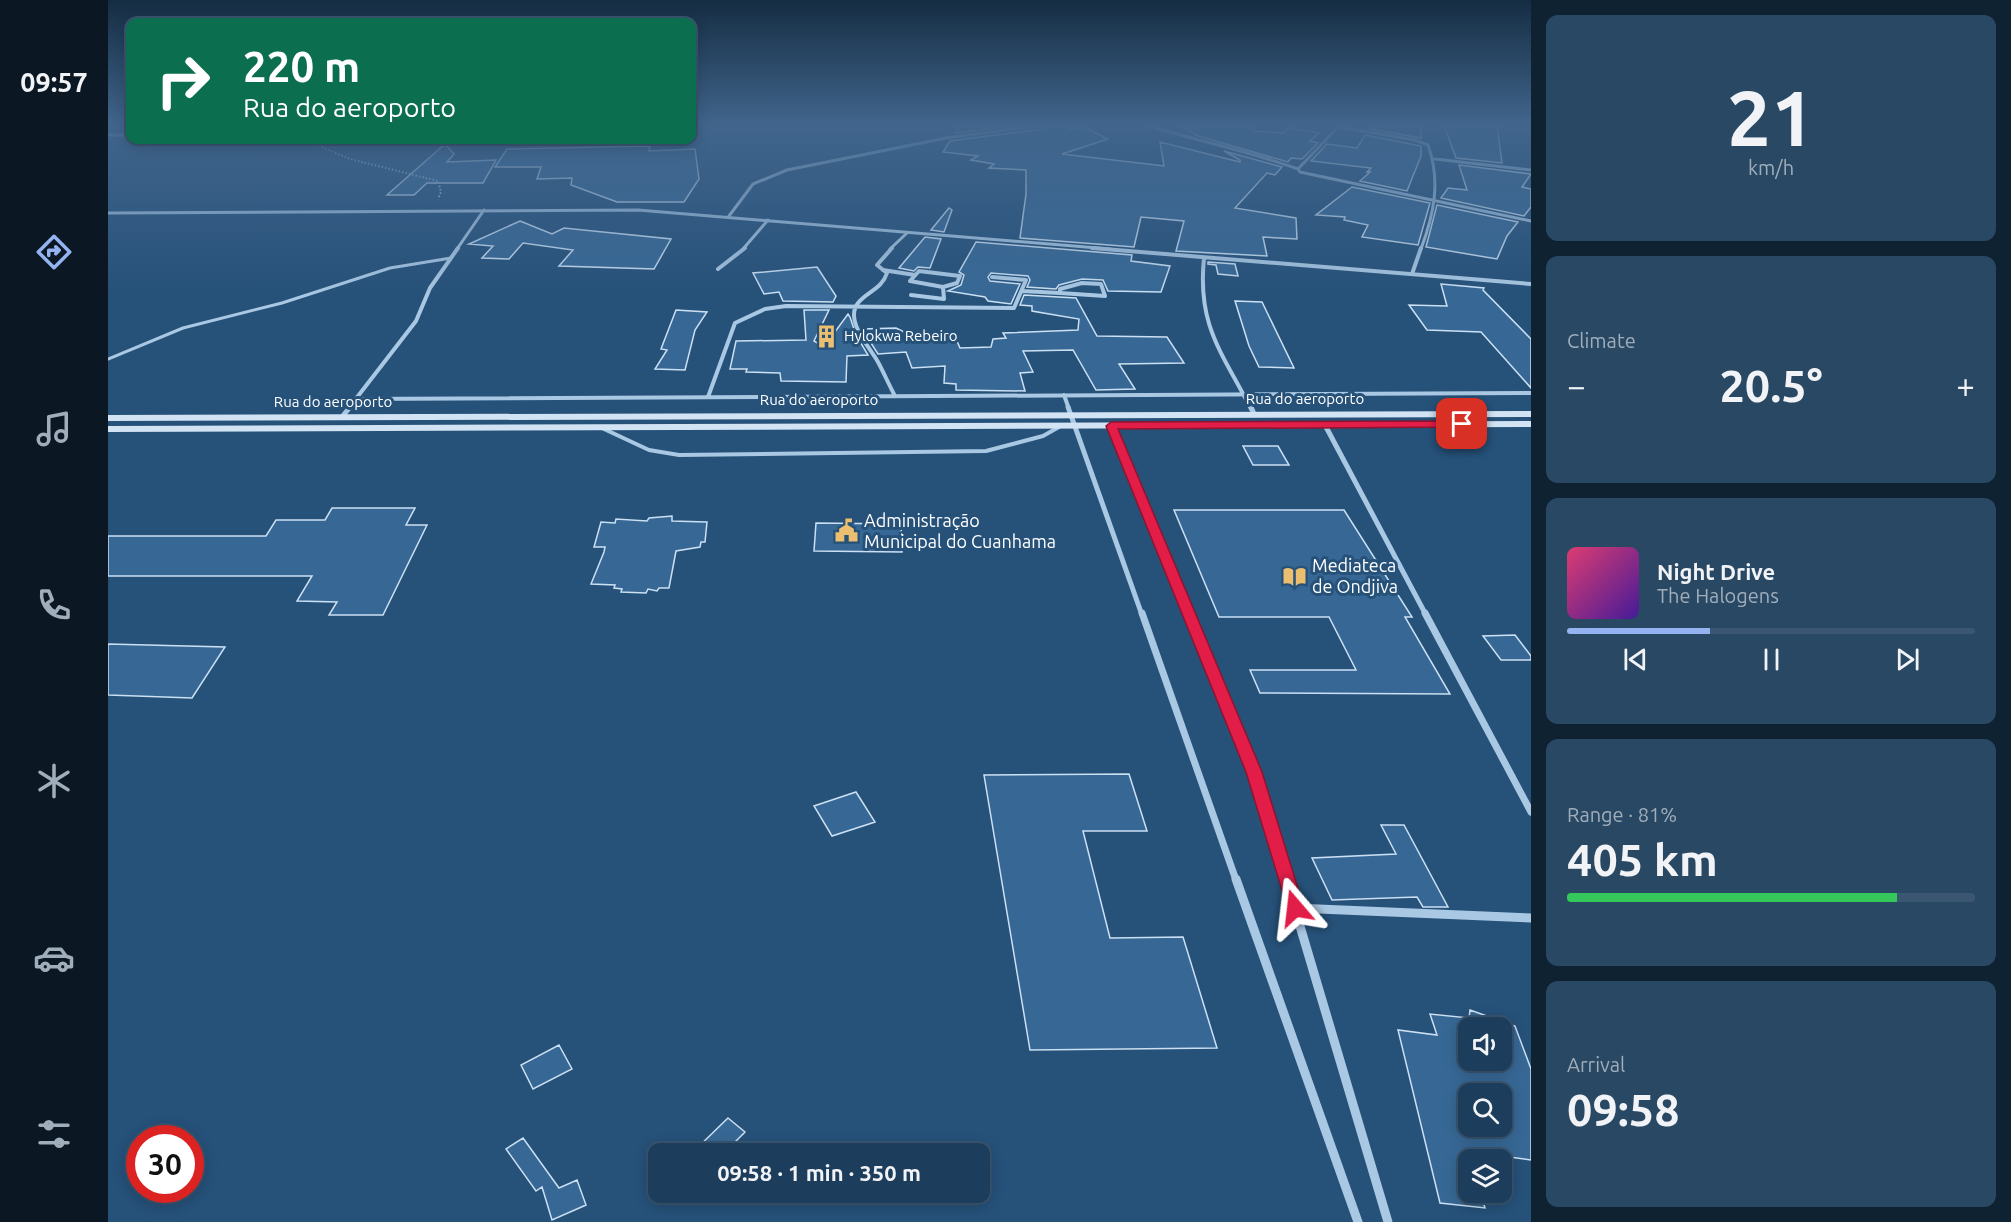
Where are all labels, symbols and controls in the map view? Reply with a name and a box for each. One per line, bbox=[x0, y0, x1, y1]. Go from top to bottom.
icon: right bbox=[144, 42, 222, 120]
text: 220 m bbox=[243, 43, 360, 90]
text: 09:57 bbox=[20, 67, 88, 97]
text: 21 bbox=[1727, 73, 1815, 161]
text: Rua do aeroporto bbox=[243, 92, 456, 122]
text: km/h bbox=[1748, 156, 1794, 179]
icon: directions bbox=[33, 231, 75, 273]
building icon: Hylokwa Rebeiro bbox=[813, 323, 839, 349]
place label: Hylokwa Rebeiro bbox=[844, 327, 958, 344]
text: Climate bbox=[1567, 329, 1636, 352]
text: 20.5° bbox=[1719, 360, 1823, 411]
text: − bbox=[1567, 367, 1586, 404]
text: + bbox=[1956, 367, 1975, 404]
street label: Rua do aeroporto bbox=[1246, 390, 1364, 407]
street label: Rua do aeroporto bbox=[760, 391, 878, 408]
street label: Rua do aeroporto bbox=[274, 393, 392, 410]
pin bbox=[1436, 398, 1487, 449]
icon: arrive bbox=[1445, 407, 1478, 440]
icon: music bbox=[33, 408, 75, 450]
place label: Administração Municipal do Cuanhama bbox=[864, 510, 1056, 551]
public building icon: Administração Municipal do Cuanhama bbox=[833, 518, 859, 544]
place label: Mediateca de Ondjiva bbox=[1312, 555, 1398, 596]
text: Night Drive bbox=[1657, 559, 1775, 584]
library icon: Mediateca de Ondjiva bbox=[1281, 563, 1307, 589]
icon: phone bbox=[33, 584, 75, 626]
text: The Halogens bbox=[1657, 584, 1779, 607]
icon: previous bbox=[1619, 643, 1652, 676]
icon: pause bbox=[1755, 643, 1788, 676]
icon: next bbox=[1891, 643, 1924, 676]
icon: climate bbox=[33, 760, 75, 802]
text: Range · 81% bbox=[1567, 803, 1677, 826]
text: 405 km bbox=[1567, 834, 1718, 885]
position arrow bbox=[1263, 876, 1327, 940]
icon: car bbox=[33, 937, 75, 979]
map controls bbox=[1458, 1017, 1512, 1203]
button: sound bbox=[1458, 1017, 1512, 1071]
text: Arrival bbox=[1567, 1053, 1625, 1076]
button: search bbox=[1458, 1083, 1512, 1137]
text: 09:58 bbox=[1567, 1084, 1680, 1135]
icon: filters bbox=[33, 1113, 75, 1155]
speed limit sign: 30 bbox=[126, 1125, 204, 1203]
button: layers bbox=[1458, 1149, 1512, 1203]
text: 09:58 · 1 min · 350 m bbox=[717, 1160, 921, 1185]

